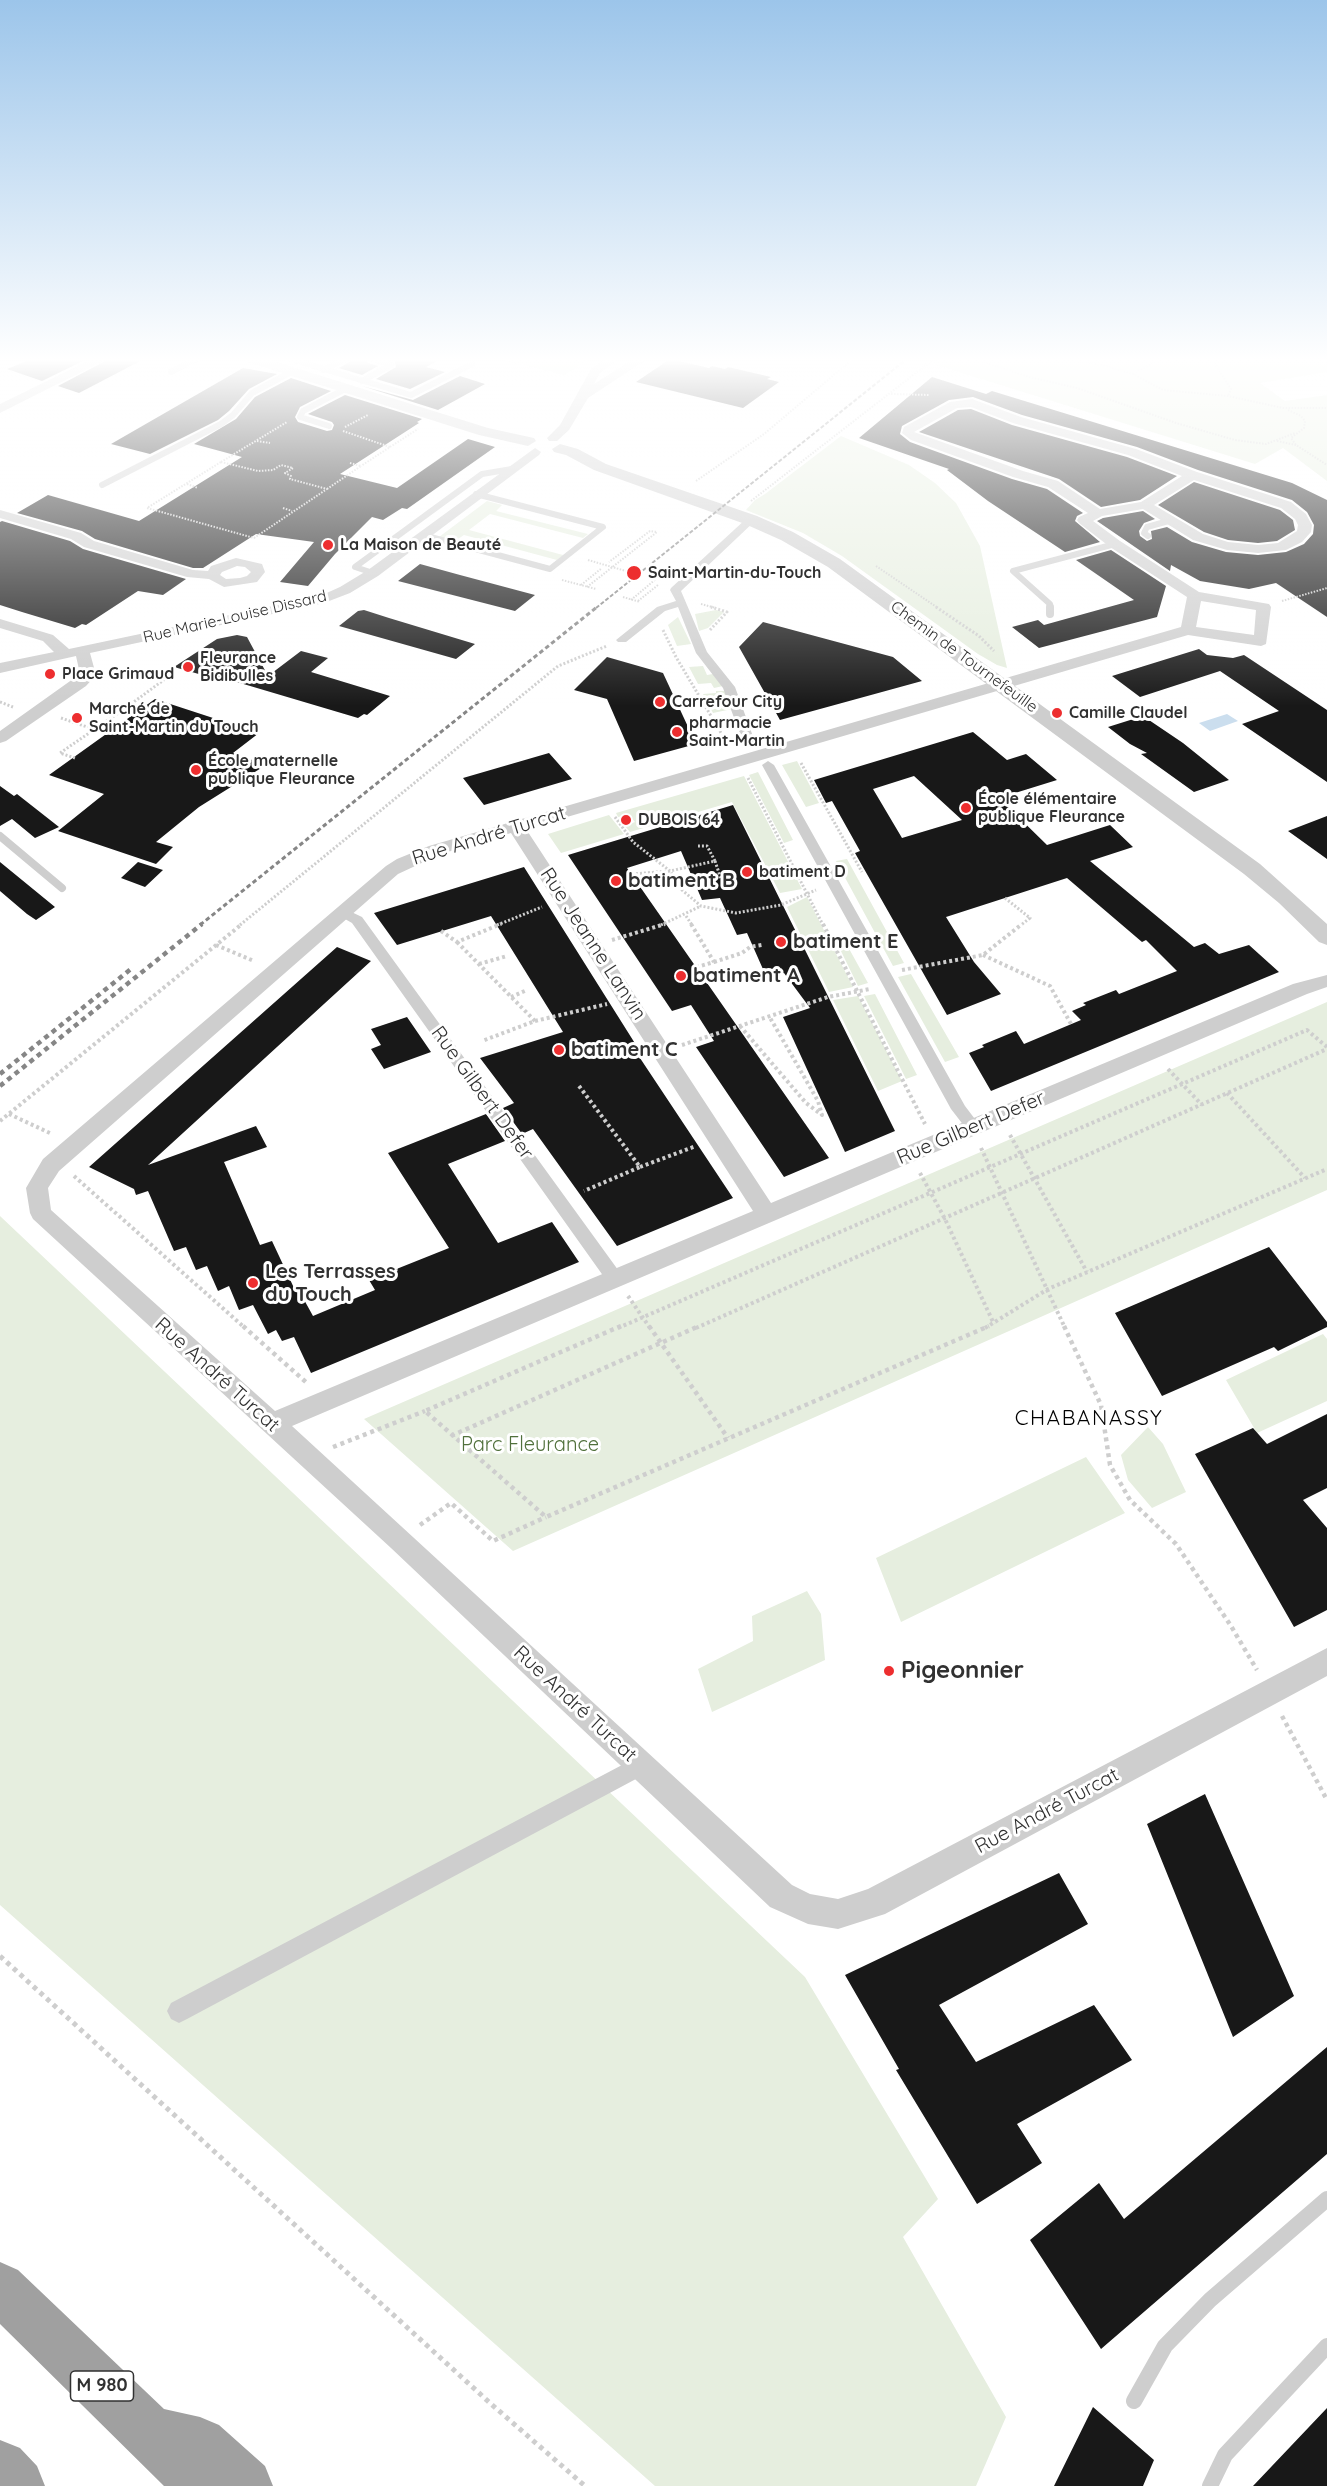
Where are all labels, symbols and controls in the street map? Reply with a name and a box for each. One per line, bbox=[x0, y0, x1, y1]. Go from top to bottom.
place label: La Maison de Beauté bbox=[340, 535, 501, 555]
marker: La Maison de Beauté bbox=[321, 538, 335, 552]
place label: Saint-Martin-du-Touch bbox=[648, 563, 821, 583]
marker: Saint-Martin-du-Touch bbox=[625, 564, 643, 582]
street label: Rue Marie-Louise Dissard bbox=[141, 587, 329, 647]
street label: Chemin de Tournefeuille bbox=[887, 597, 1041, 717]
place label: Fleurance Bidibulles bbox=[200, 648, 276, 686]
marker: Fleurance Bidibulles bbox=[181, 660, 195, 674]
place label: Place Grimaud bbox=[62, 664, 174, 684]
marker: Place Grimaud bbox=[43, 667, 57, 681]
place label: Carrefour City bbox=[672, 692, 782, 712]
marker: Carrefour City bbox=[653, 695, 667, 709]
place label: Marché de Saint-Martin du Touch bbox=[89, 699, 259, 737]
place label: Camille Claudel bbox=[1069, 703, 1187, 723]
marker: Camille Claudel bbox=[1050, 706, 1064, 720]
marker: Marché de Saint-Martin du Touch bbox=[70, 711, 84, 725]
place label: pharmacie Saint-Martin bbox=[689, 713, 785, 751]
marker: pharmacie Saint-Martin bbox=[670, 725, 684, 739]
place label: École maternelle publique Fleurance bbox=[208, 751, 355, 789]
marker: École maternelle publique Fleurance bbox=[189, 763, 203, 777]
place label: École élémentaire publique Fleurance bbox=[978, 789, 1125, 827]
street label: Rue André Turcat bbox=[409, 801, 569, 871]
marker: École élémentaire publique Fleurance bbox=[959, 801, 973, 815]
place label: DUBOIS 64 bbox=[638, 810, 720, 830]
marker: DUBOIS 64 bbox=[619, 813, 633, 827]
place label: batiment D bbox=[759, 862, 846, 882]
street label: Rue Jeanne Lanvin bbox=[535, 863, 651, 1025]
marker: batiment D bbox=[740, 865, 754, 879]
place label: batiment B bbox=[628, 869, 735, 893]
marker: batiment B bbox=[609, 874, 623, 888]
place label: batiment E bbox=[793, 930, 898, 954]
marker: batiment E bbox=[774, 935, 788, 949]
place label: batiment A bbox=[693, 964, 800, 988]
marker: batiment A bbox=[674, 969, 688, 983]
street label: Rue Gilbert Defer bbox=[426, 1022, 538, 1164]
place label: batiment C bbox=[571, 1038, 677, 1062]
marker: batiment C bbox=[552, 1043, 566, 1057]
street label: Rue Gilbert Defer bbox=[893, 1086, 1049, 1170]
place label: Les Terrasses du Touch bbox=[265, 1260, 396, 1307]
marker: Les Terrasses du Touch bbox=[246, 1276, 260, 1290]
street label: Rue André Turcat bbox=[150, 1313, 284, 1437]
district label: CHABANASSY bbox=[1015, 1406, 1163, 1432]
park label: Parc Fleurance bbox=[461, 1433, 599, 1457]
street label: Rue André Turcat bbox=[508, 1641, 642, 1767]
place label: Pigeonnier bbox=[901, 1657, 1024, 1685]
marker: Pigeonnier bbox=[882, 1664, 896, 1678]
street label: Rue André Turcat bbox=[971, 1763, 1123, 1859]
road number: M 980 bbox=[70, 2371, 134, 2401]

